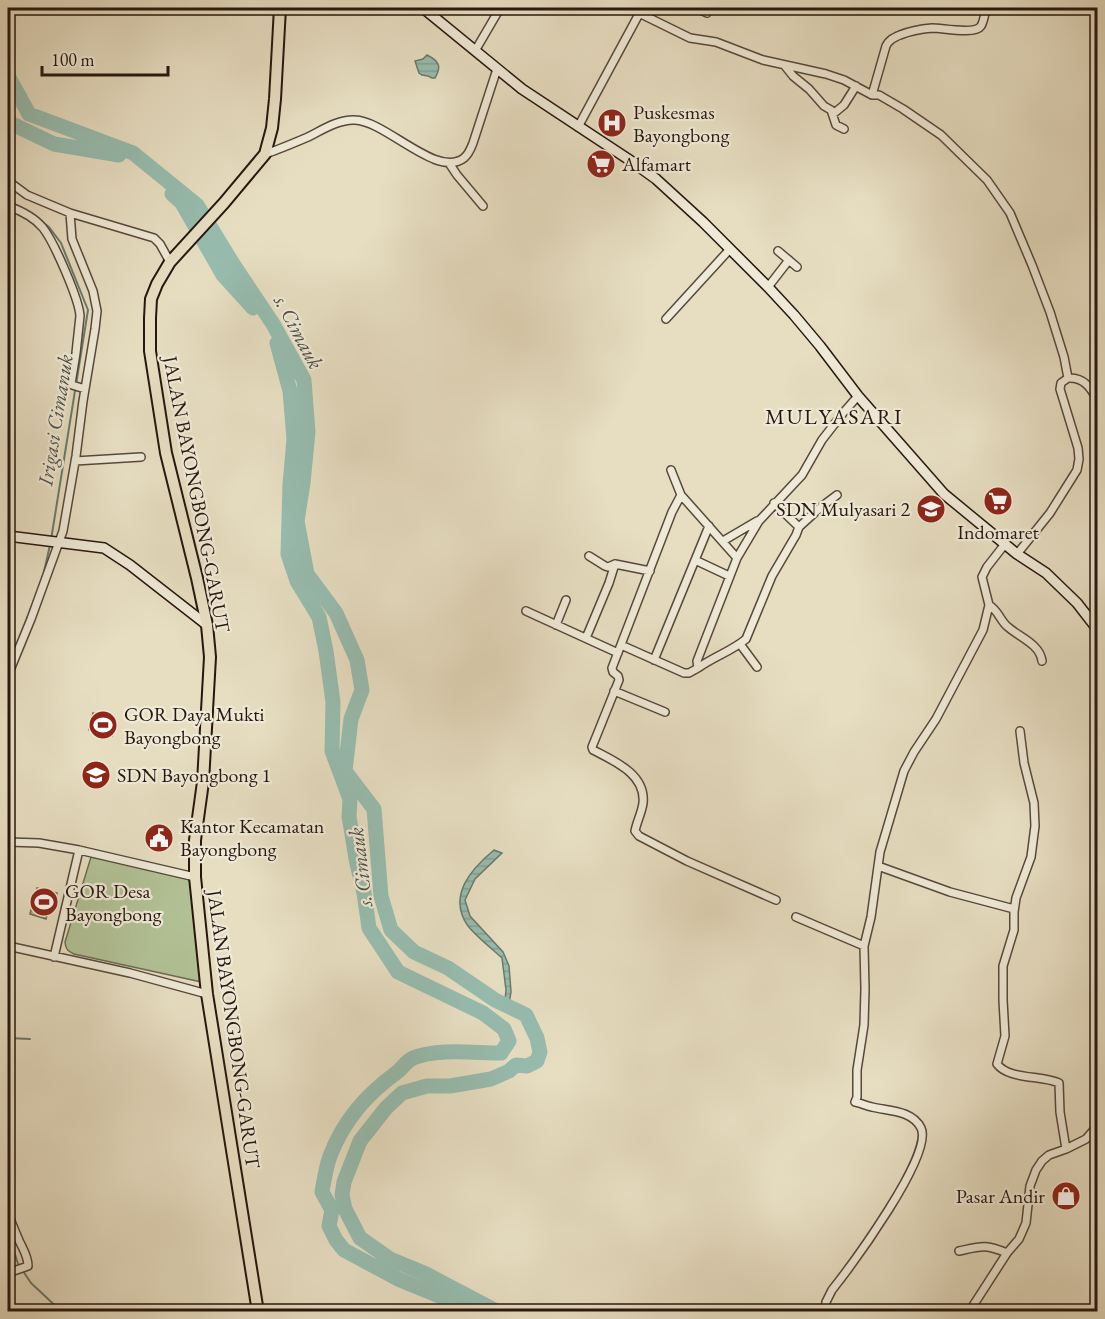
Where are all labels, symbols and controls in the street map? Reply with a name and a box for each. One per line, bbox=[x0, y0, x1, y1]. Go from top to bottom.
scale bar bbox=[42, 39, 168, 77]
text: 100 m bbox=[51, 48, 95, 71]
place label: Puskesmas Bayongbong bbox=[633, 99, 730, 148]
hospital icon: Puskesmas Bayongbong bbox=[596, 107, 628, 139]
supermarket icon: Alfamart bbox=[585, 148, 617, 180]
place label: Alfamart bbox=[621, 151, 692, 177]
water label: s. Cimauk bbox=[268, 290, 330, 374]
water label: Irigasi Cimanuk bbox=[31, 352, 79, 489]
street label: JALAN BAYONGBONG-GARUT bbox=[157, 352, 237, 635]
district label: MULYASARI bbox=[765, 402, 903, 431]
supermarket icon: Indomaret bbox=[982, 485, 1014, 517]
school or university icon: SDN Mulyasari 2 bbox=[915, 493, 947, 525]
place label: SDN Mulyasari 2 bbox=[776, 496, 910, 522]
place label: Indomaret bbox=[957, 519, 1040, 545]
place label: GOR Daya Mukti Bayongbong bbox=[124, 701, 265, 750]
sports icon: GOR Daya Mukti Bayongbong bbox=[87, 709, 119, 741]
school or university icon: SDN Bayongbong 1 bbox=[80, 759, 112, 791]
place label: SDN Bayongbong 1 bbox=[117, 762, 271, 788]
place label: Kantor Kecamatan Bayongbong bbox=[180, 813, 325, 862]
public building icon: Kantor Kecamatan Bayongbong bbox=[143, 822, 175, 854]
water label: s. Cimauk bbox=[342, 825, 378, 909]
place label: GOR Desa Bayongbong bbox=[65, 878, 162, 927]
sports icon: GOR Desa Bayongbong bbox=[28, 886, 60, 918]
street label: JALAN BAYONGBONG-GARUT bbox=[201, 886, 266, 1170]
shop icon: Pasar Andir bbox=[1050, 1180, 1082, 1212]
place label: Pasar Andir bbox=[956, 1183, 1045, 1209]

